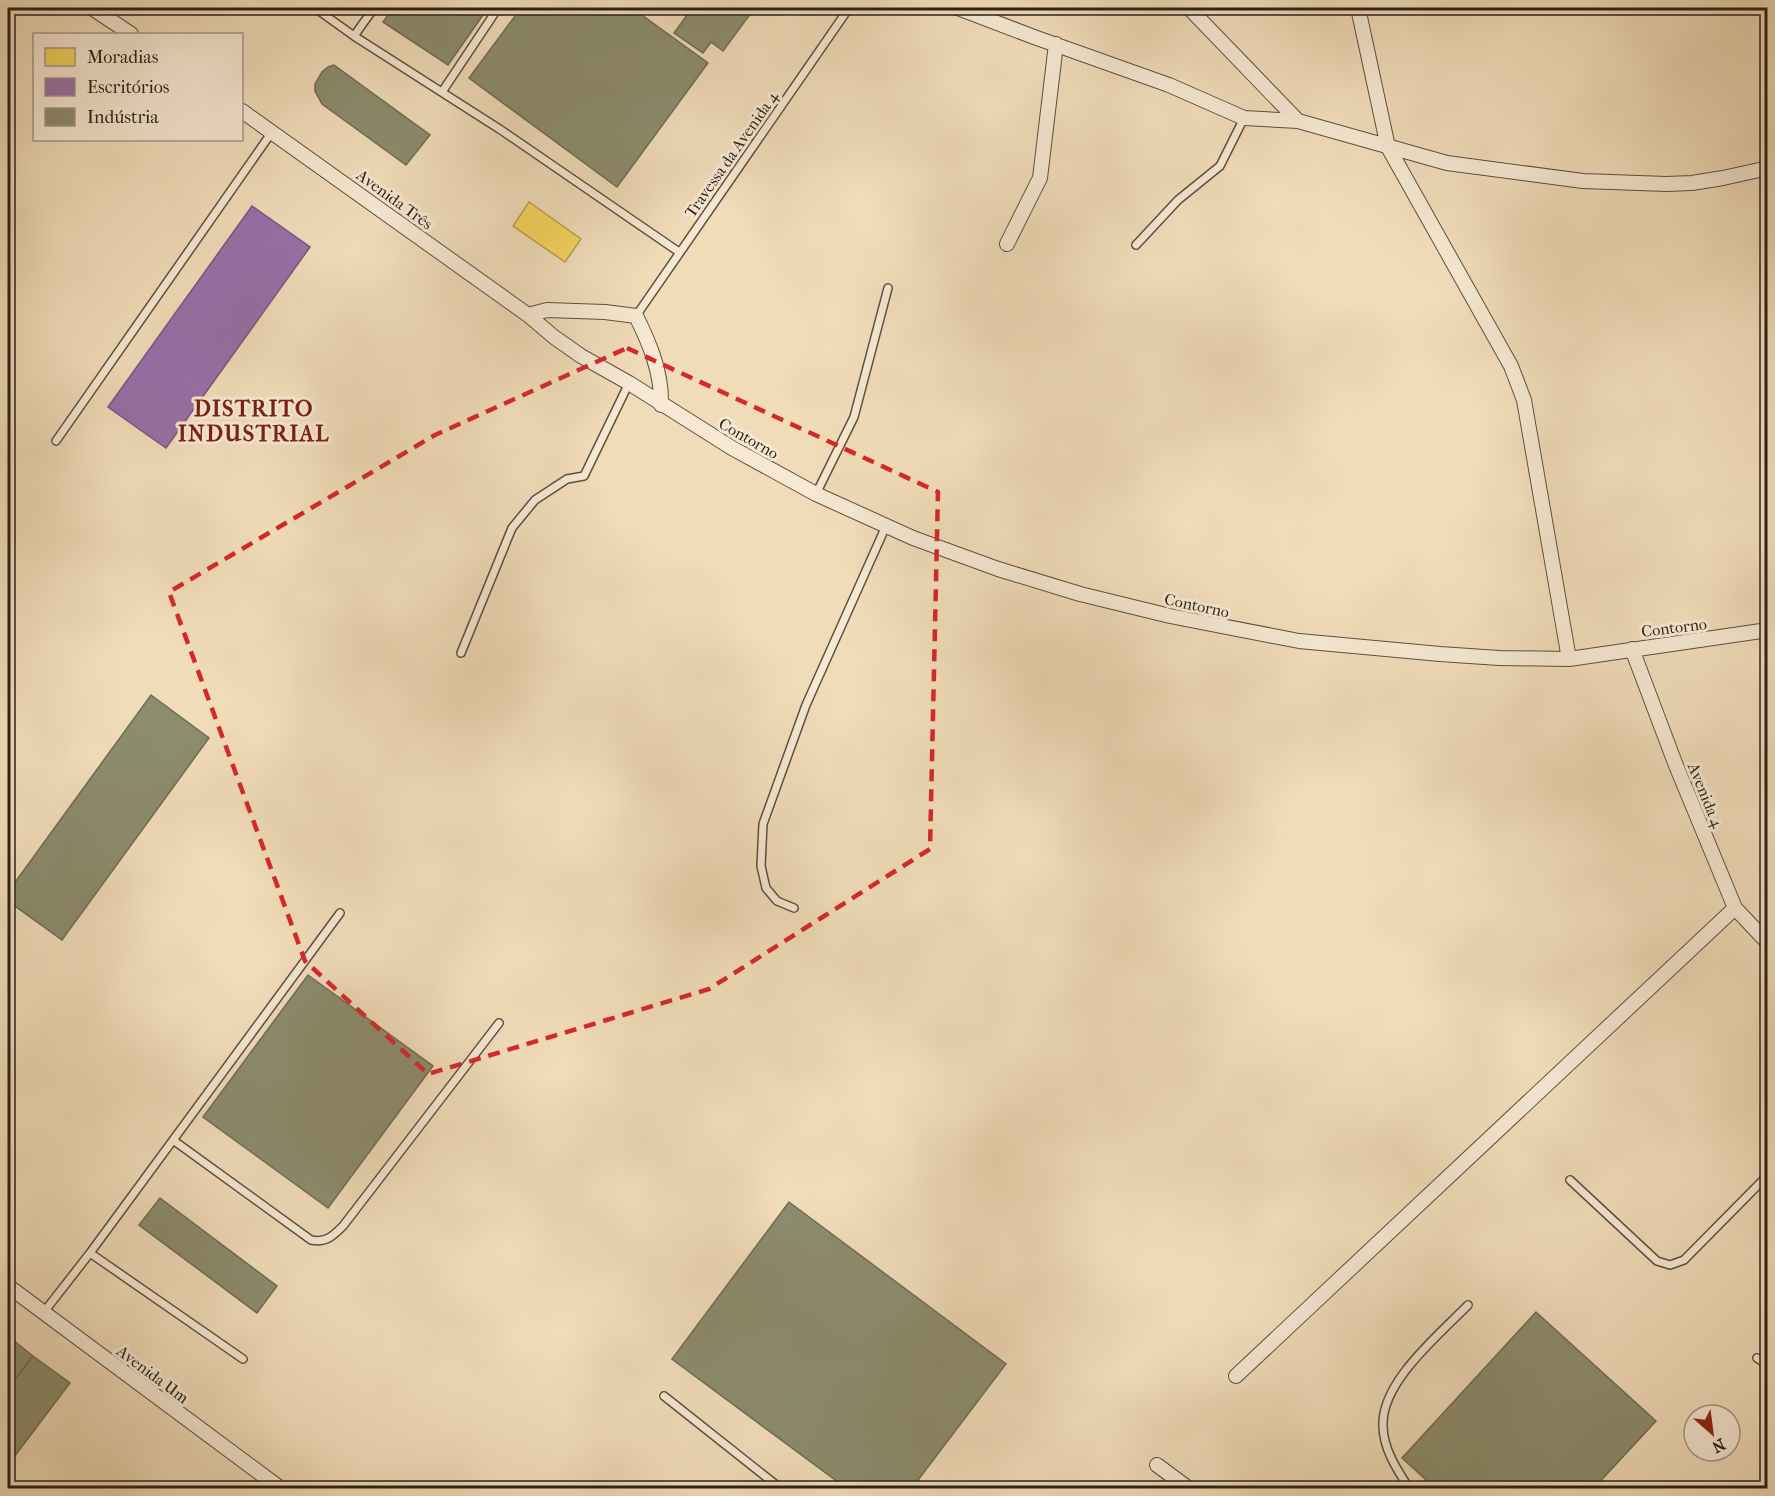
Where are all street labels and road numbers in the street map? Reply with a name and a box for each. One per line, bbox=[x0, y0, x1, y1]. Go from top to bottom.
street label: Travessa da Avenida 4 bbox=[681, 87, 783, 221]
street label: Avenida Três bbox=[352, 165, 436, 233]
street label: Contorno bbox=[716, 414, 782, 463]
street label: Contorno bbox=[1163, 589, 1231, 622]
street label: Contorno bbox=[1640, 614, 1708, 641]
street label: Avenida 4 bbox=[1684, 759, 1727, 831]
street label: Avenida Um bbox=[112, 1341, 193, 1408]

